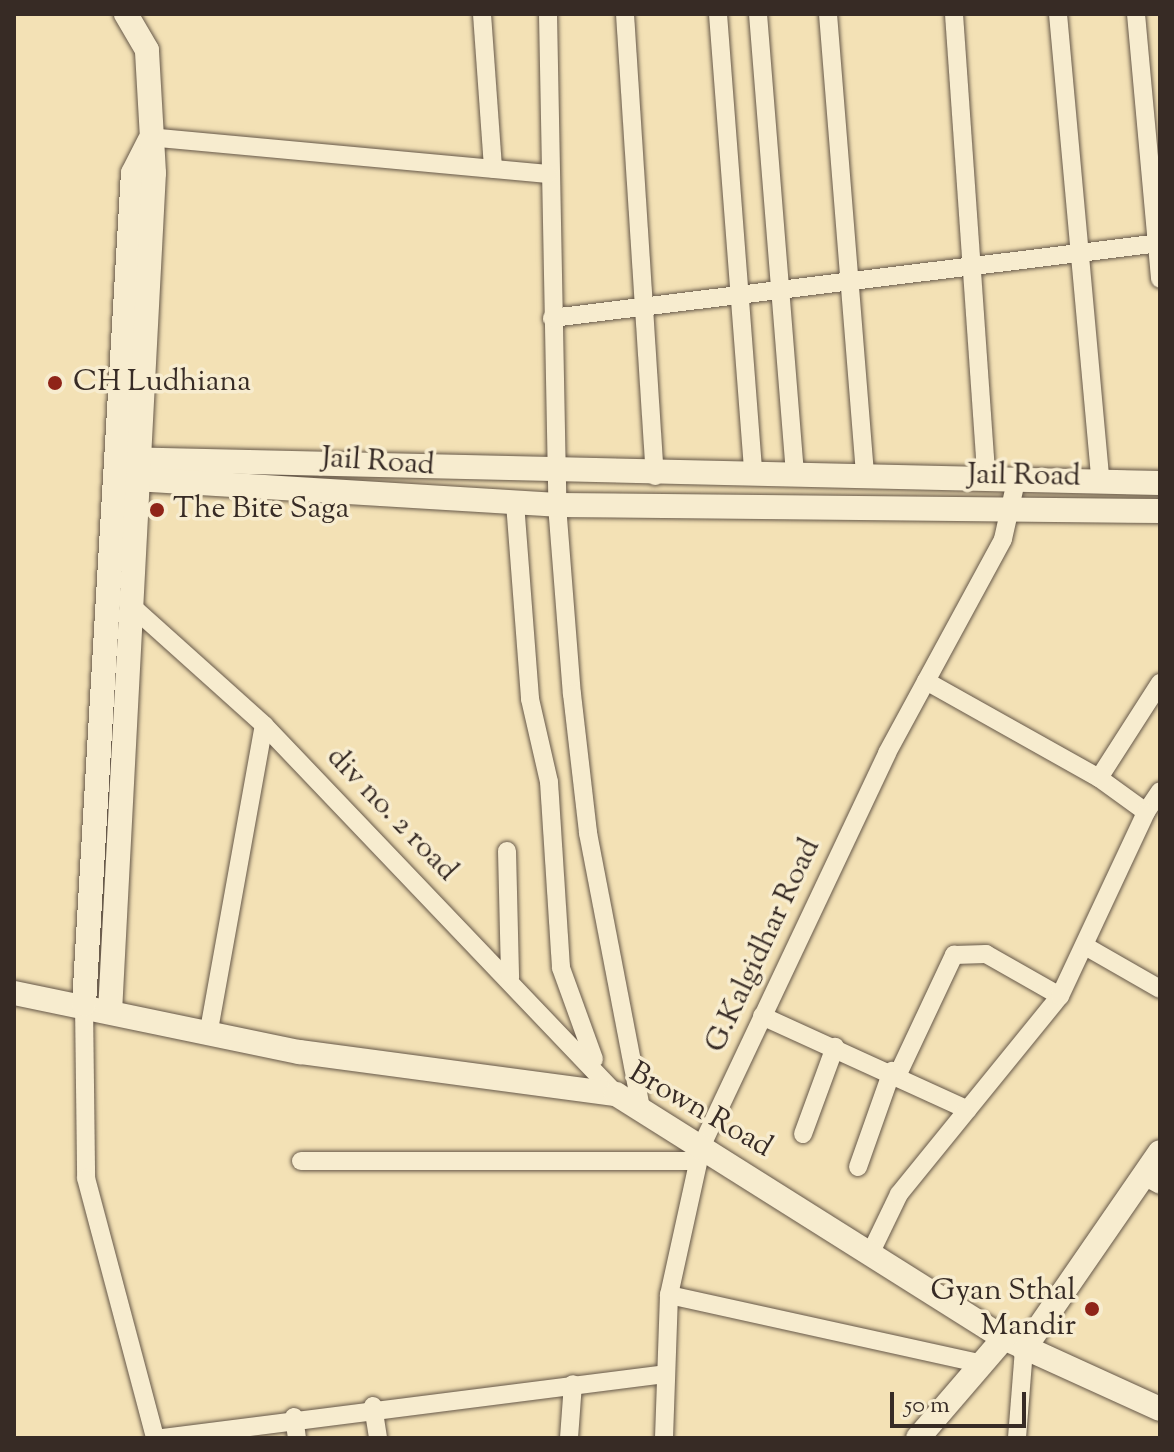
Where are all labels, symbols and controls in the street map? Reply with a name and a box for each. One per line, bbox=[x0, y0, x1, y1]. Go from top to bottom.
place label: CH Ludhiana bbox=[73, 365, 251, 401]
marker: CH Ludhiana bbox=[44, 372, 66, 394]
street label: Jail Road bbox=[320, 441, 436, 485]
street label: Jail Road bbox=[967, 458, 1081, 496]
place label: The Bite Saga bbox=[173, 492, 349, 528]
marker: The Bite Saga bbox=[148, 501, 166, 519]
street label: div no. 2 road bbox=[318, 740, 464, 890]
street label: G.Kalgidhar Road bbox=[699, 833, 829, 1059]
street label: Brown Road bbox=[622, 1055, 778, 1167]
place label: Gyan Sthal Mandir bbox=[931, 1274, 1076, 1344]
marker: Gyan Sthal Mandir bbox=[1083, 1300, 1101, 1318]
scale bar bbox=[894, 1376, 1030, 1426]
text: 50 m bbox=[904, 1389, 950, 1423]

